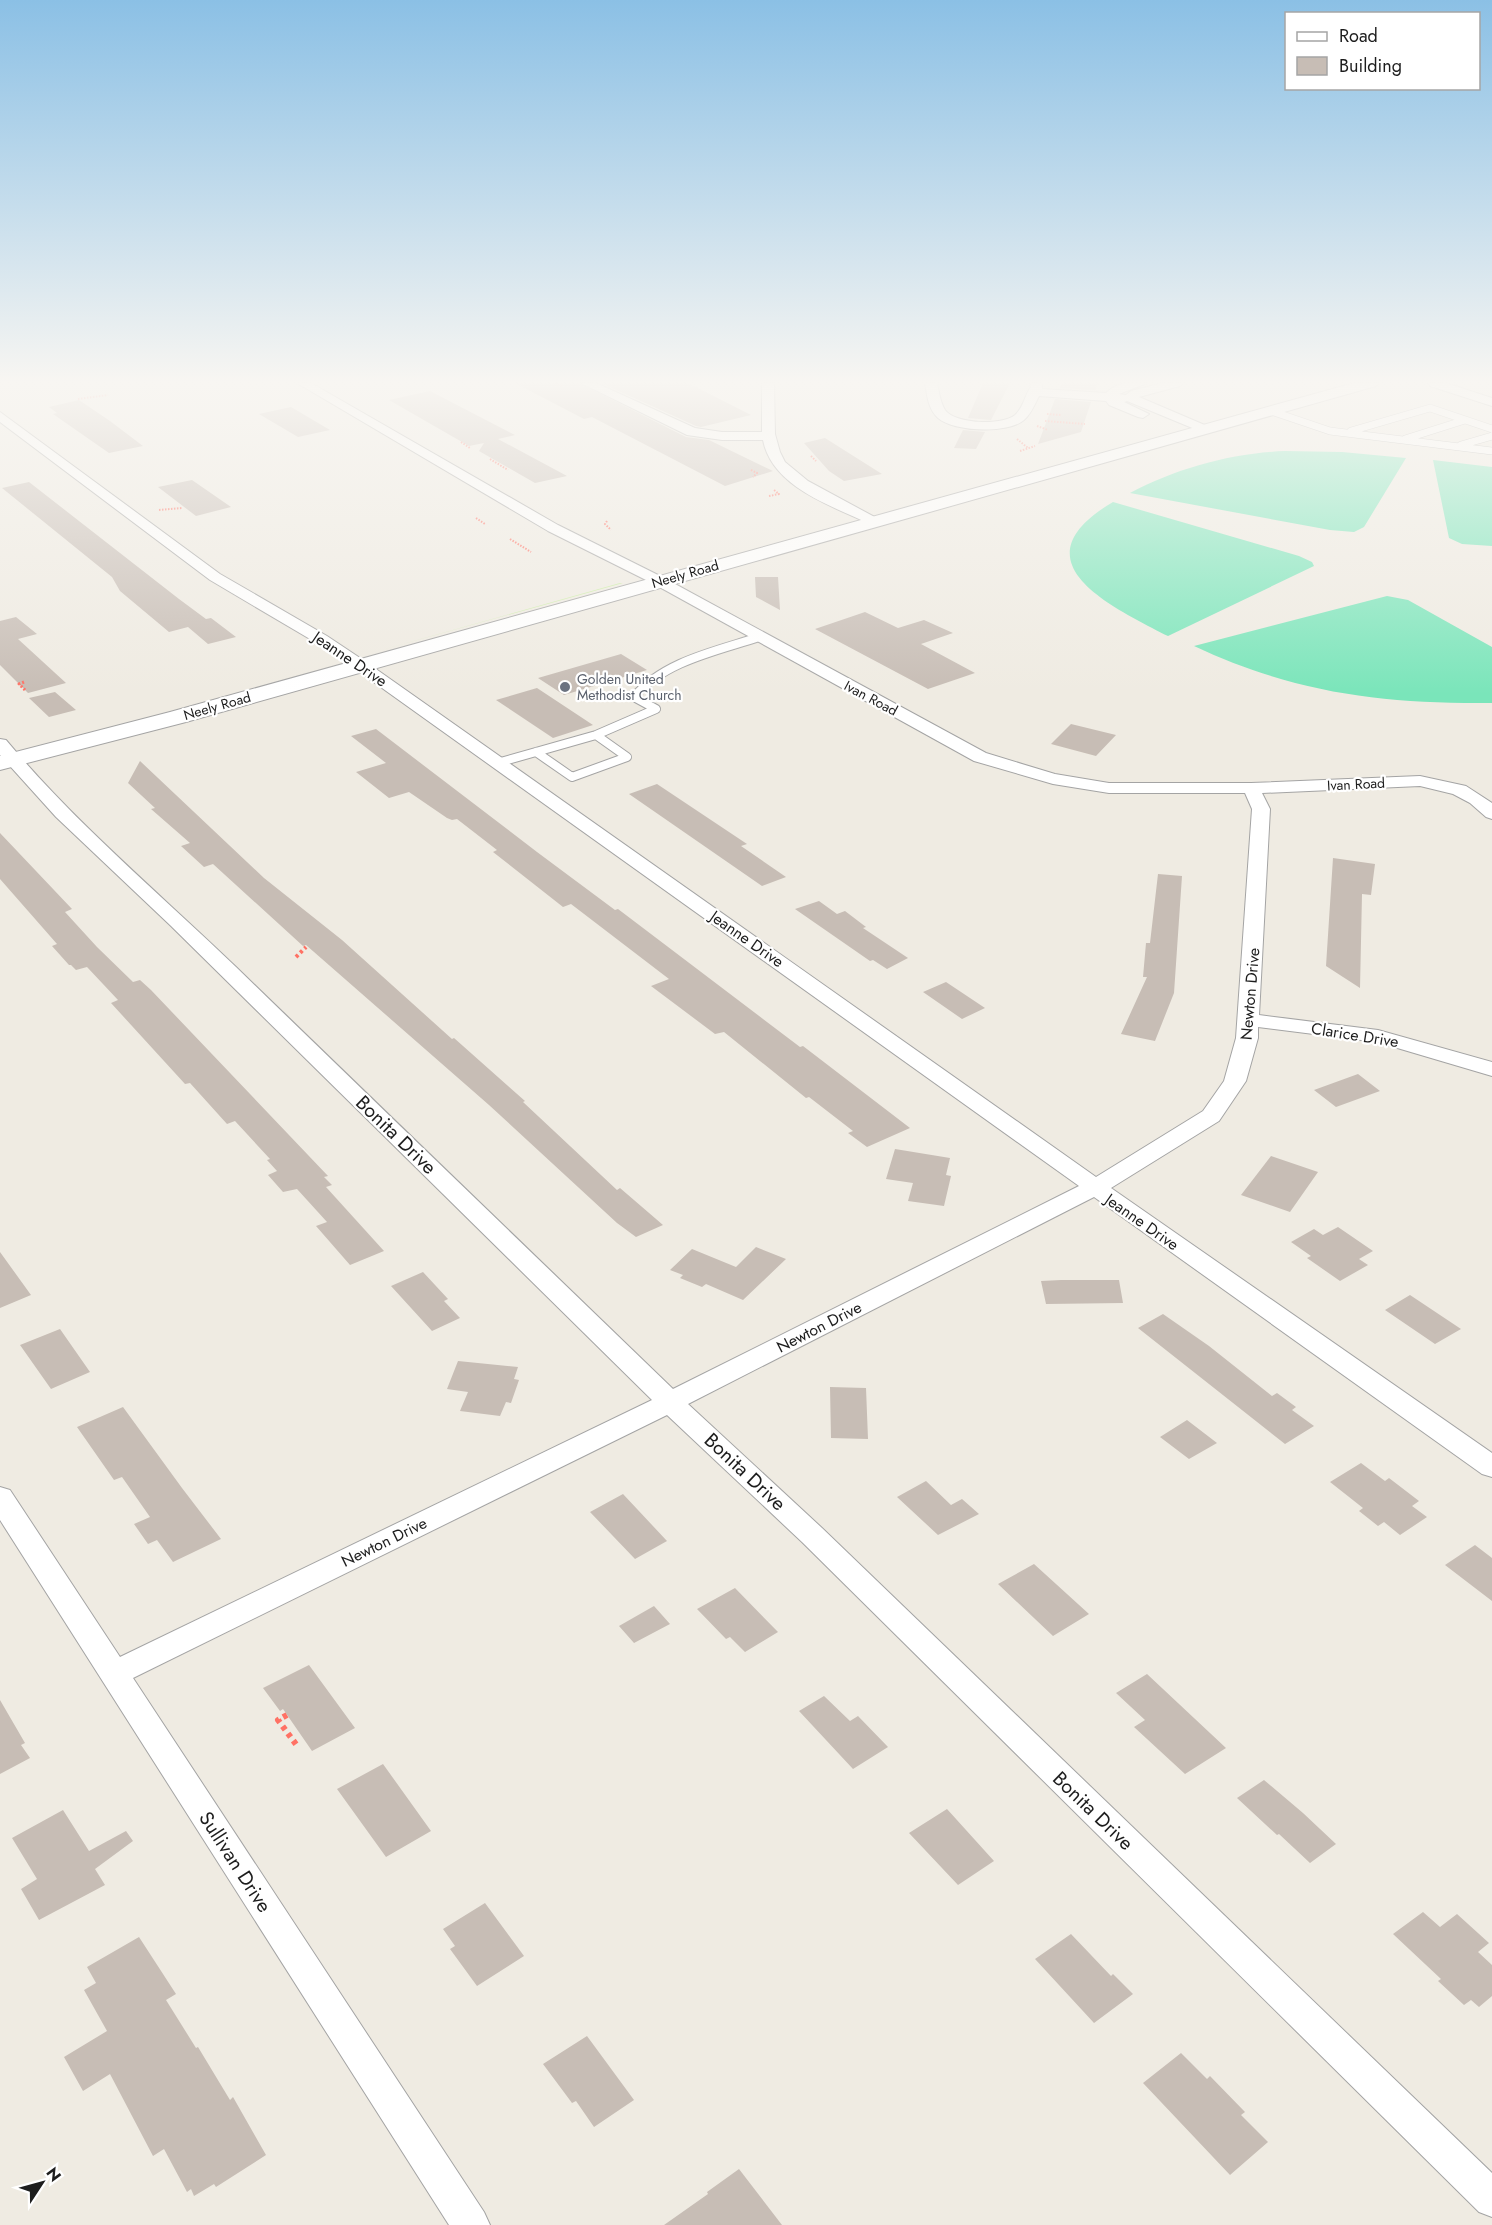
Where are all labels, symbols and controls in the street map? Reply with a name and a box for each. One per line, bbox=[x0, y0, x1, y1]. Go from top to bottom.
legend bbox=[1285, 12, 1480, 90]
text: Road bbox=[1339, 23, 1378, 49]
text: Building bbox=[1339, 53, 1402, 79]
street label: Neely Road bbox=[649, 555, 721, 593]
street label: Jeanne Drive bbox=[307, 625, 392, 692]
place label: Golden United Methodist Church bbox=[577, 669, 682, 705]
street label: Ivan Road bbox=[841, 676, 901, 720]
marker: Golden United Methodist Church bbox=[558, 680, 572, 694]
street label: Neely Road bbox=[181, 687, 253, 725]
street label: Ivan Road bbox=[1326, 772, 1386, 796]
street label: Jeanne Drive bbox=[704, 904, 788, 973]
street label: Newton Drive bbox=[1235, 947, 1265, 1041]
street label: Clarice Drive bbox=[1310, 1017, 1400, 1053]
street label: Bonita Drive bbox=[349, 1089, 443, 1181]
street label: Jeanne Drive bbox=[1099, 1187, 1183, 1256]
street label: Newton Drive bbox=[773, 1296, 865, 1358]
street label: Bonita Drive bbox=[698, 1426, 792, 1518]
street label: Newton Drive bbox=[337, 1511, 431, 1573]
street label: Bonita Drive bbox=[1046, 1765, 1140, 1857]
street label: Sullivan Drive bbox=[191, 1806, 279, 1918]
north arrow bbox=[12, 2153, 72, 2213]
text: N bbox=[41, 2163, 67, 2186]

